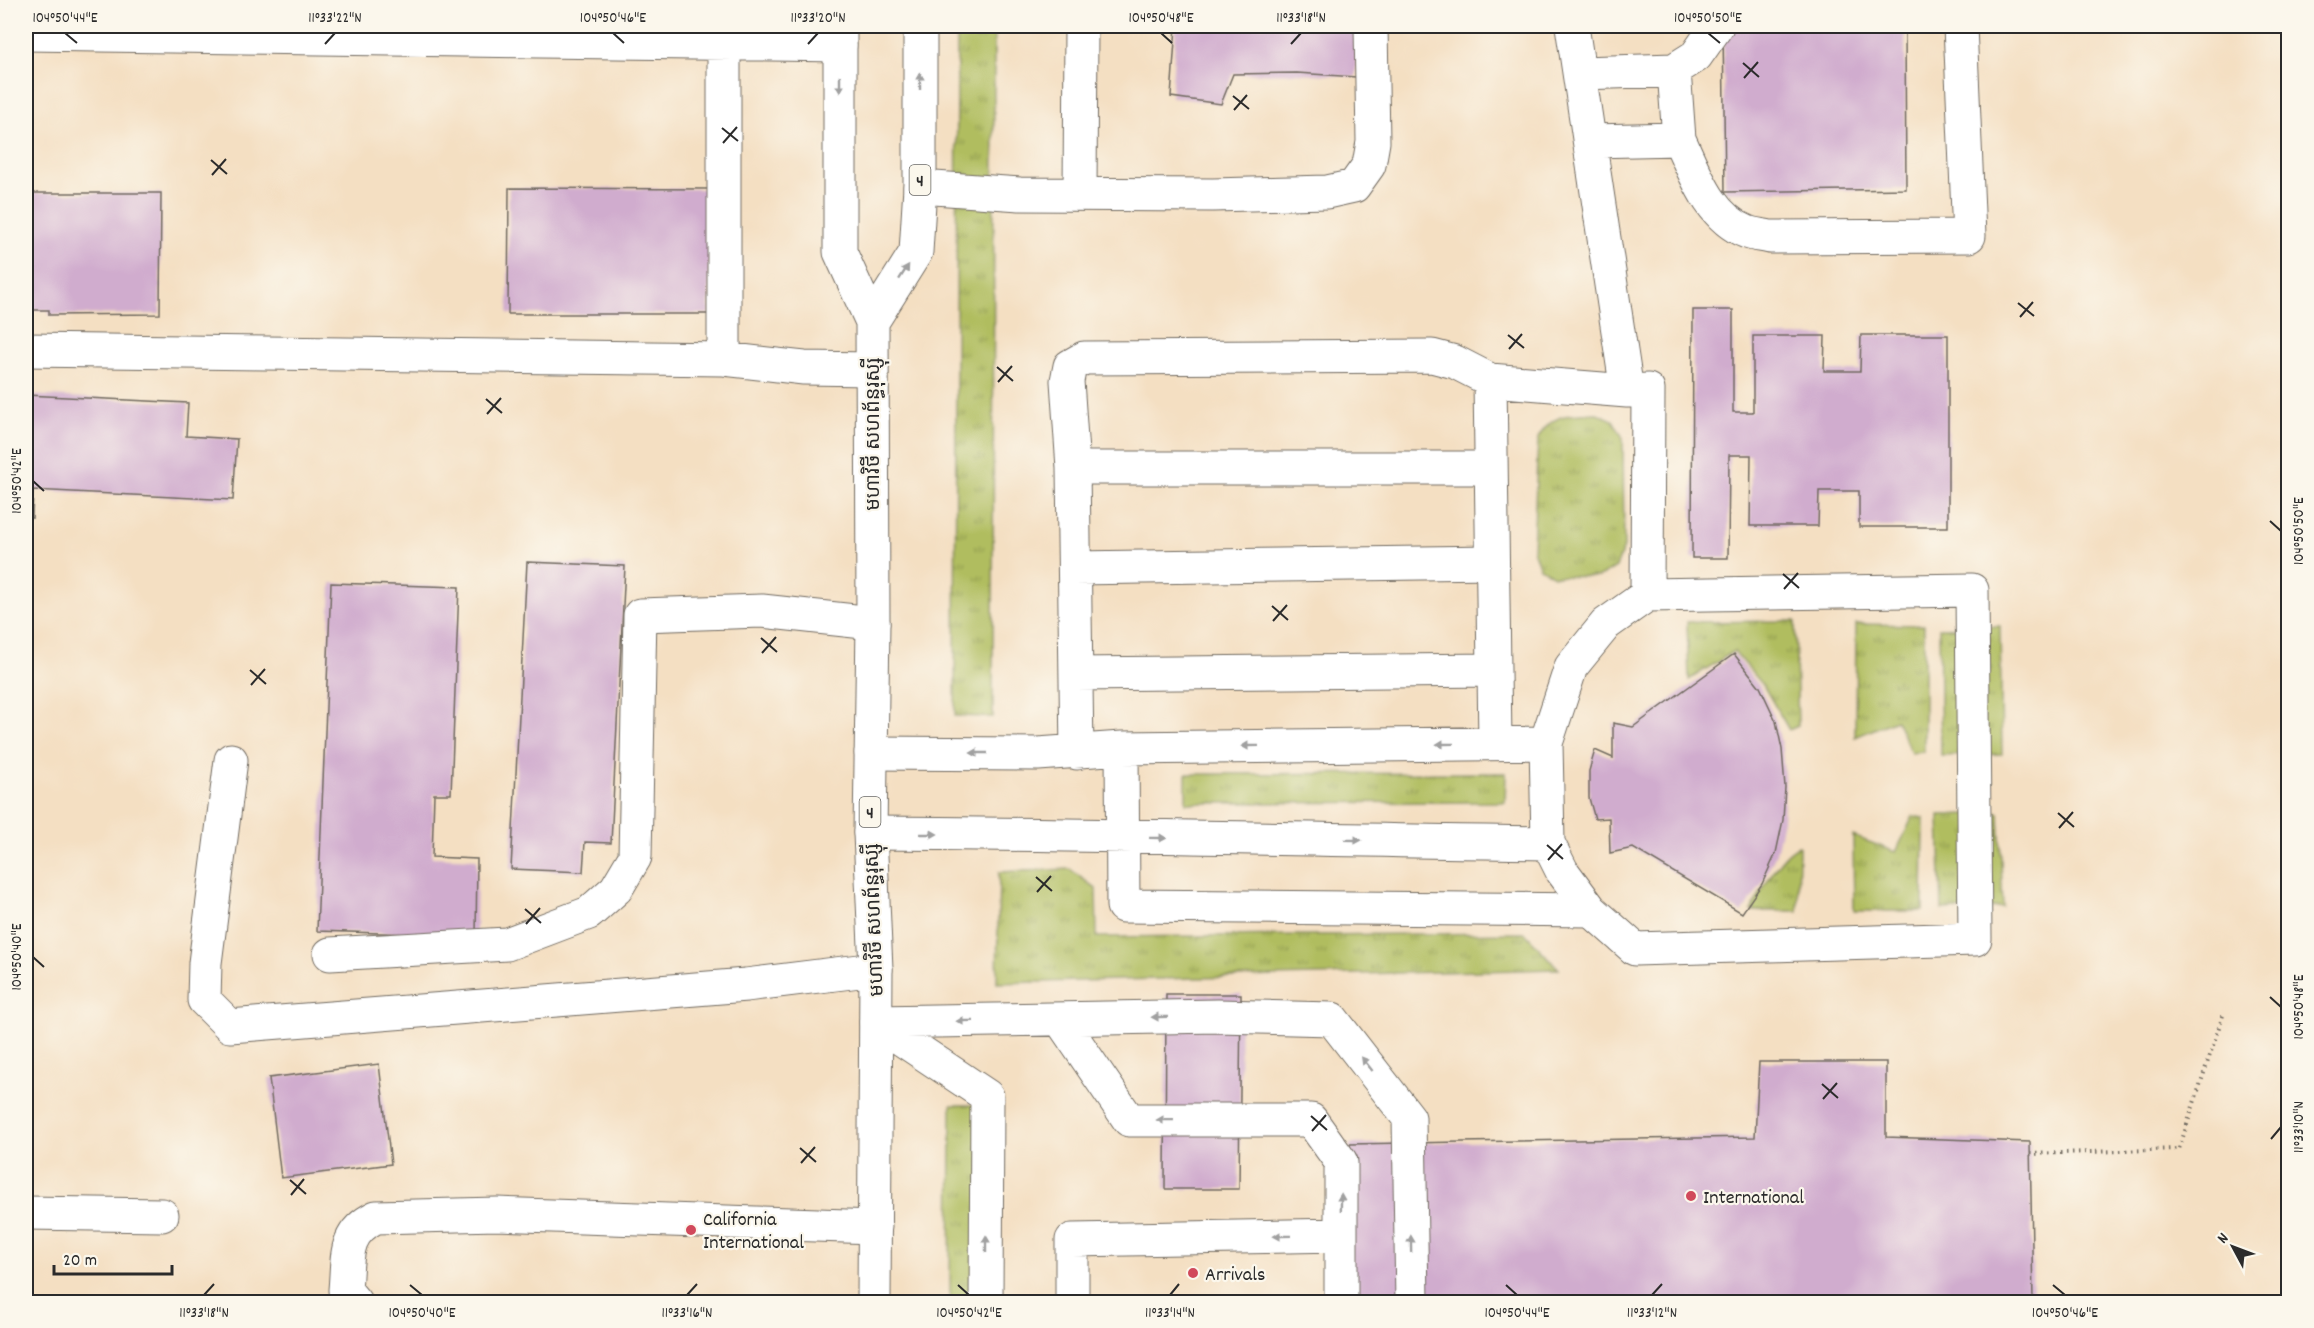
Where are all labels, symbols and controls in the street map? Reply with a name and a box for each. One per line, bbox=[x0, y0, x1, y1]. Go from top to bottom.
text: 104°50'44"E bbox=[32, 8, 98, 30]
text: 11°33'22"N bbox=[308, 8, 362, 30]
text: 104°50'46"E bbox=[580, 8, 646, 30]
text: 11°33'20"N bbox=[790, 8, 846, 30]
text: 104°50'48"E bbox=[1129, 8, 1194, 30]
text: 11°33'18"N bbox=[1276, 8, 1326, 30]
text: 104°50'50"E bbox=[1674, 8, 1742, 30]
one-way arrow bbox=[915, 72, 925, 91]
one-way arrow bbox=[835, 74, 845, 93]
road number: 4 bbox=[910, 165, 930, 195]
one-way arrow bbox=[898, 264, 909, 281]
street label: មហាវិថី សហព័ន្ធរុស្ស៊ី bbox=[859, 357, 890, 511]
text: 104°50'42"E bbox=[7, 448, 29, 514]
text: 104°50'50"E bbox=[2289, 497, 2311, 565]
one-way arrow bbox=[1436, 739, 1455, 749]
one-way arrow bbox=[1241, 742, 1260, 751]
one-way arrow bbox=[970, 748, 989, 758]
road number: 4 bbox=[860, 797, 880, 827]
one-way arrow bbox=[919, 829, 938, 839]
one-way arrow bbox=[1148, 833, 1167, 843]
one-way arrow bbox=[1343, 836, 1362, 845]
street label: មហាវិថី សហព័ន្ធរុស្ស៊ី bbox=[858, 843, 894, 997]
text: 104°50'40"E bbox=[7, 923, 29, 991]
text: 104°50'48"E bbox=[2289, 974, 2311, 1039]
one-way arrow bbox=[1150, 1012, 1169, 1022]
one-way arrow bbox=[955, 1016, 974, 1025]
one-way arrow bbox=[1361, 1056, 1373, 1071]
text: 11°33'10"N bbox=[2289, 1101, 2311, 1153]
one-way arrow bbox=[1155, 1115, 1174, 1125]
place label: International bbox=[1703, 1185, 1804, 1213]
marker: International bbox=[1684, 1189, 1698, 1203]
one-way arrow bbox=[1336, 1193, 1346, 1212]
place label: California International bbox=[703, 1207, 804, 1258]
north arrow bbox=[2203, 1217, 2263, 1277]
marker: California International bbox=[684, 1223, 698, 1237]
text: N bbox=[2212, 1228, 2235, 1249]
one-way arrow bbox=[1272, 1232, 1291, 1241]
one-way arrow bbox=[981, 1235, 991, 1254]
one-way arrow bbox=[1406, 1235, 1416, 1254]
scale bar bbox=[54, 1238, 172, 1276]
text: 20 m bbox=[63, 1249, 97, 1274]
place label: Arrivals bbox=[1205, 1262, 1265, 1290]
marker: Arrivals bbox=[1186, 1266, 1200, 1280]
text: 11°33'18"N bbox=[179, 1303, 229, 1325]
text: 104°50'40"E bbox=[388, 1303, 456, 1325]
text: 11°33'16"N bbox=[661, 1303, 713, 1325]
text: 104°50'42"E bbox=[936, 1303, 1002, 1325]
text: 11°33'14"N bbox=[1145, 1303, 1195, 1325]
text: 104°50'44"E bbox=[1484, 1303, 1550, 1325]
text: 11°33'12"N bbox=[1627, 1303, 1677, 1325]
text: 104°50'46"E bbox=[2032, 1303, 2098, 1325]

